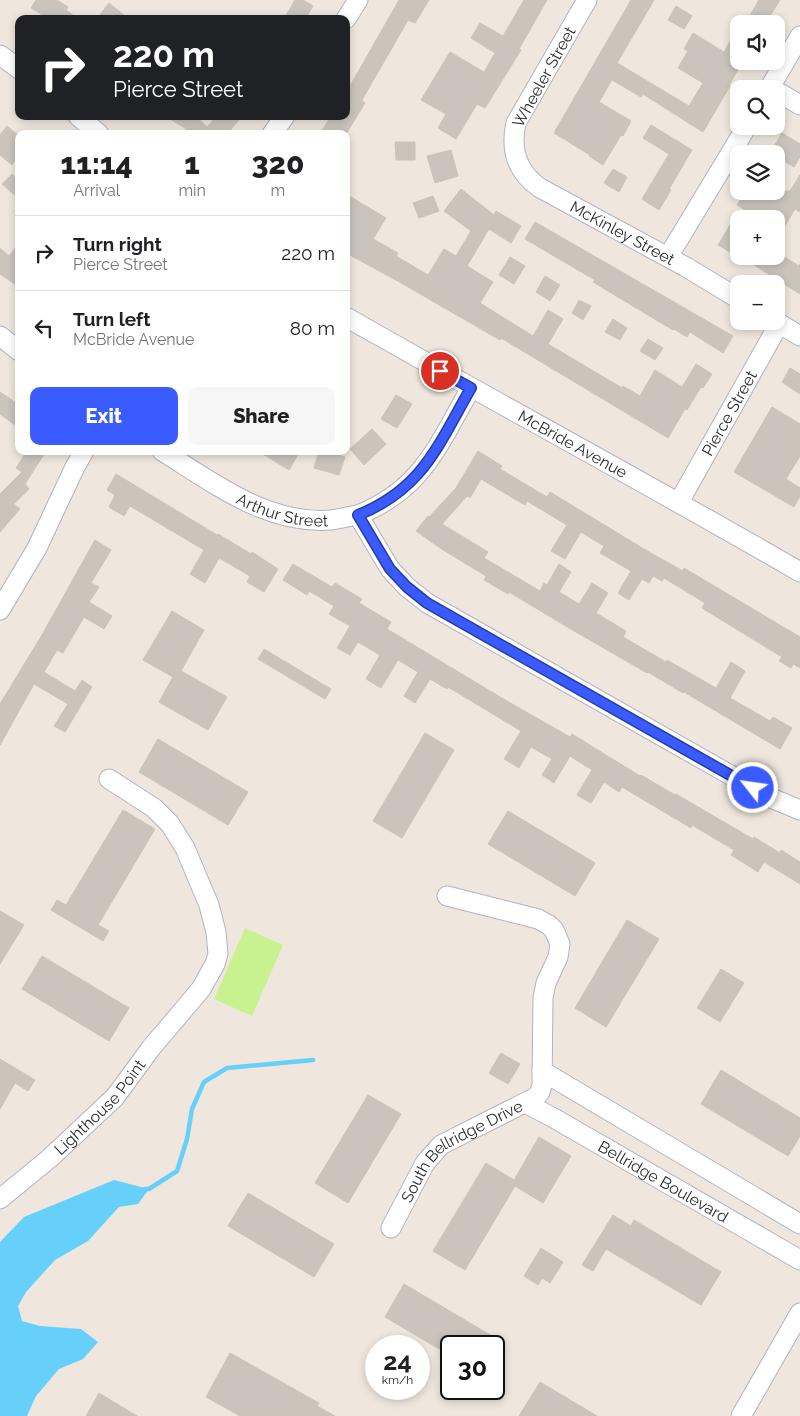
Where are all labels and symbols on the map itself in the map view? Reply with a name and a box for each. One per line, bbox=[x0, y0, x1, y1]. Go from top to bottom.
street label: Wheeler Street bbox=[508, 23, 580, 131]
street label: McKinley Street bbox=[567, 197, 679, 269]
pin bbox=[419, 350, 461, 392]
street label: Pierce Street bbox=[697, 367, 761, 459]
street label: McBride Avenue bbox=[515, 406, 631, 482]
street label: Arthur Street bbox=[234, 489, 329, 530]
position arrow bbox=[726, 761, 778, 813]
street label: Lighthouse Point bbox=[50, 1055, 149, 1159]
street label: South Bellridge Drive bbox=[397, 1096, 526, 1205]
street label: Bellridge Boulevard bbox=[595, 1136, 732, 1226]
speed limit sign: 30 bbox=[440, 1335, 505, 1400]

